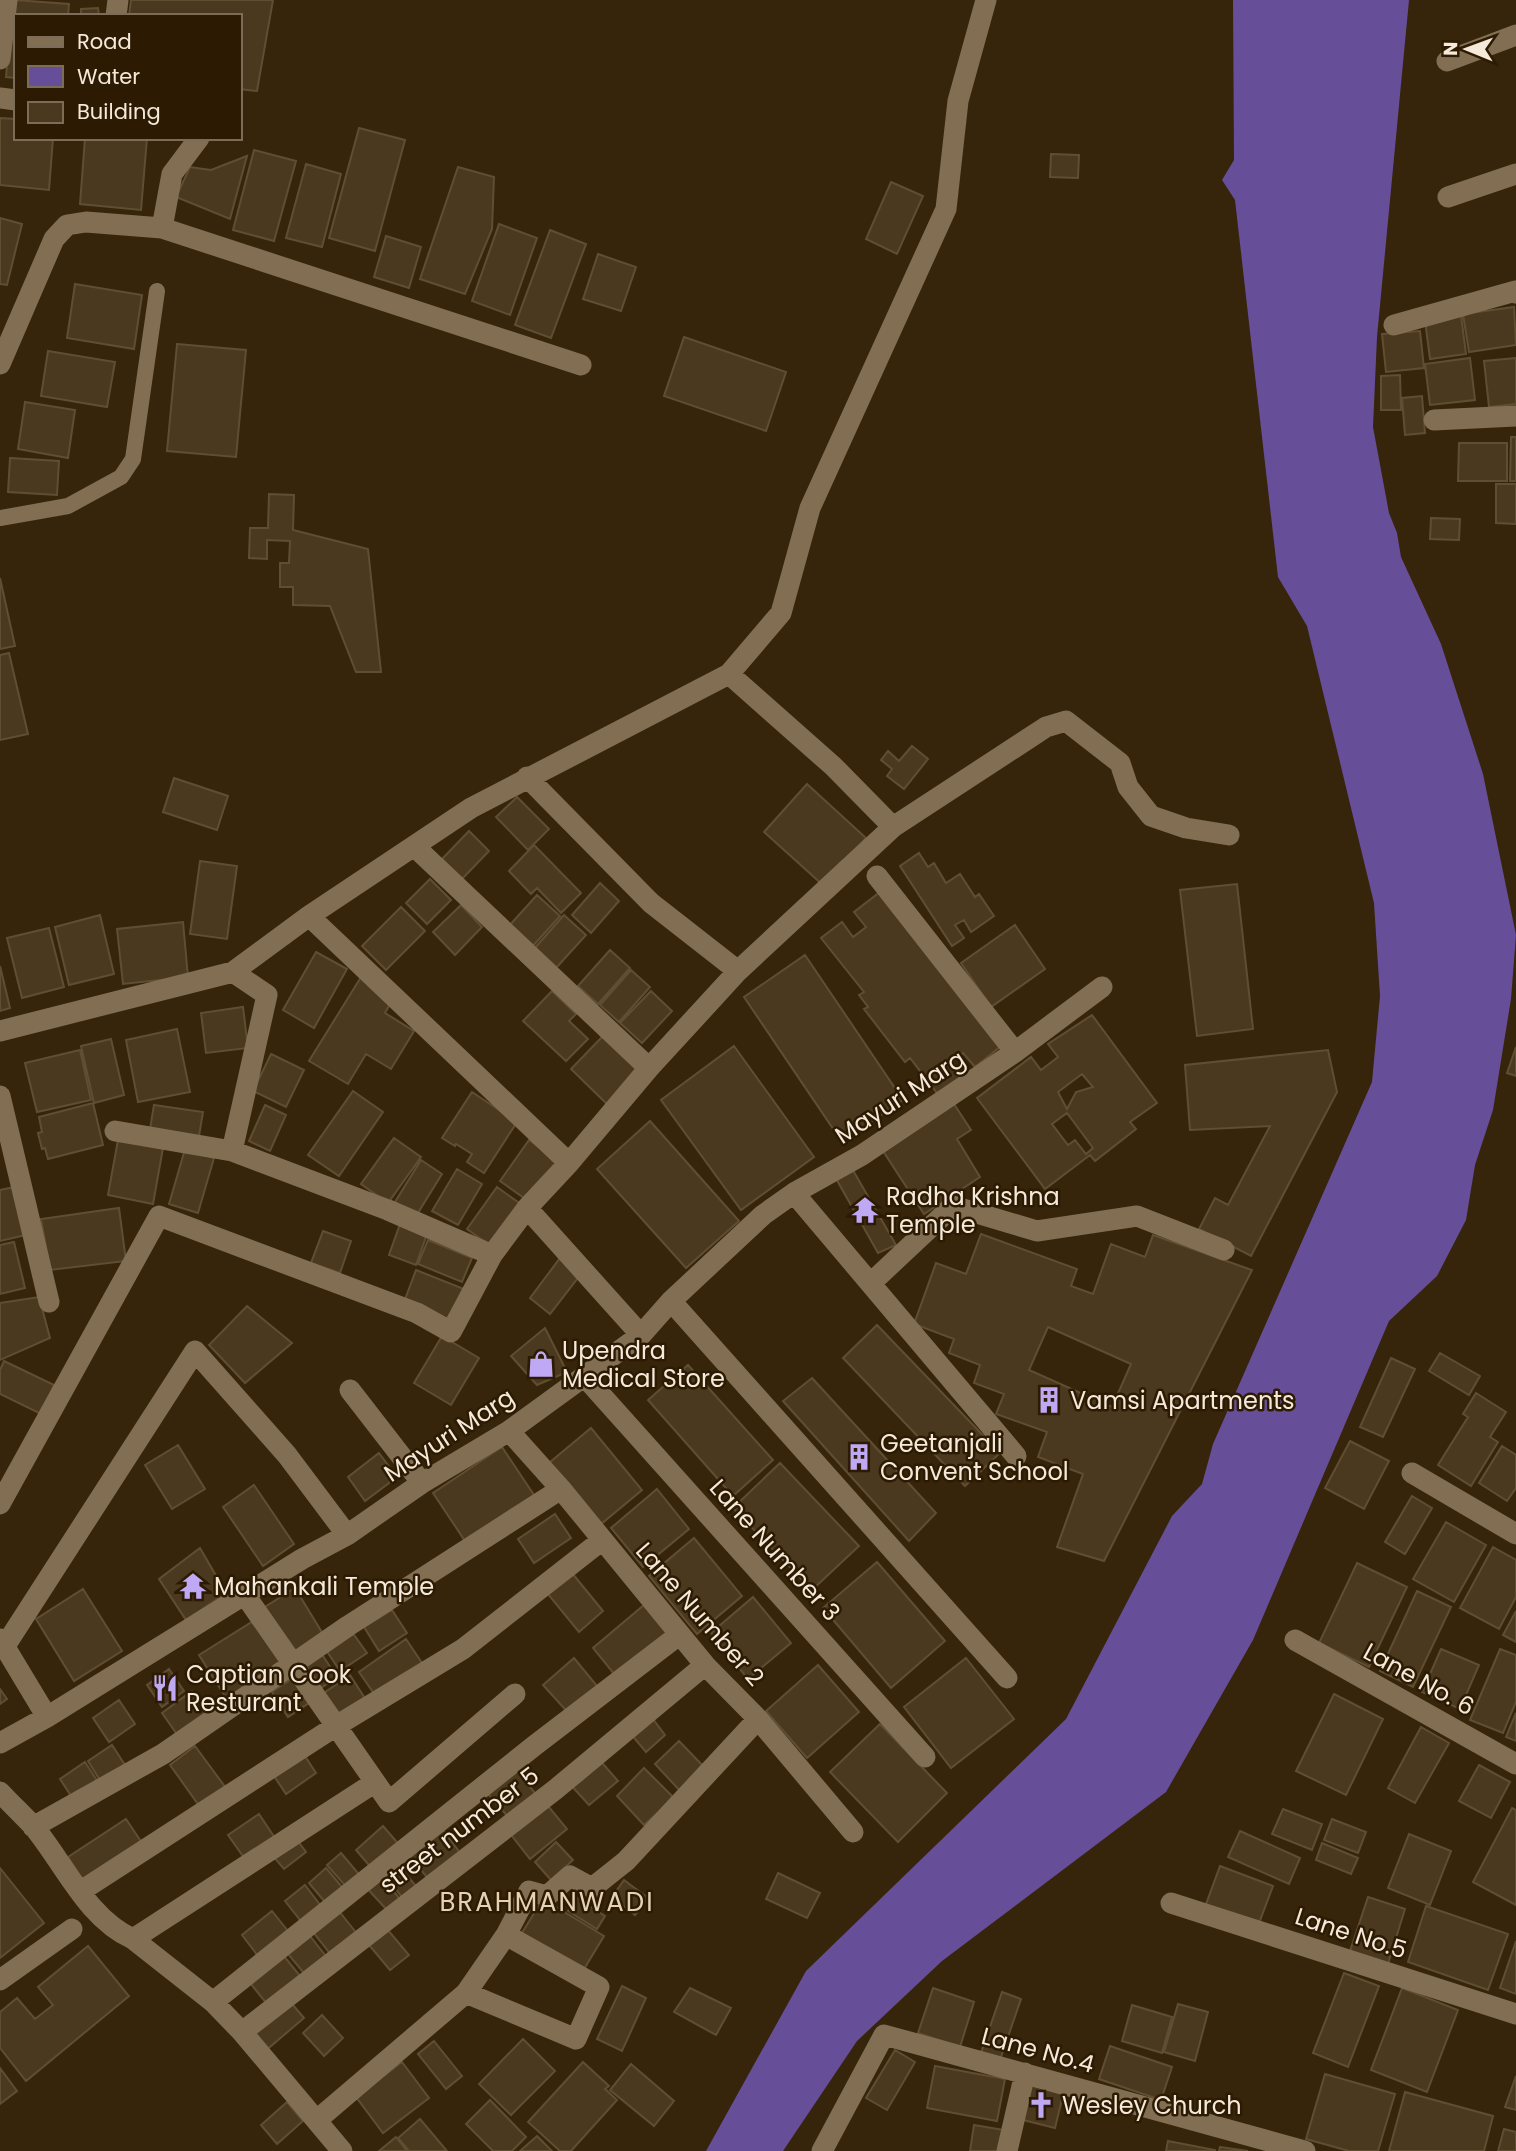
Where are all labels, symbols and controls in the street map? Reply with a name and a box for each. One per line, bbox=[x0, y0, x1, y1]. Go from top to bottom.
legend bbox=[14, 14, 242, 140]
north arrow bbox=[1432, 14, 1502, 84]
text: Road bbox=[77, 27, 132, 56]
text: N bbox=[1437, 41, 1464, 56]
text: Water bbox=[77, 62, 140, 91]
text: Building bbox=[77, 97, 161, 126]
street label: Mayuri Marg bbox=[828, 1043, 972, 1151]
place label: Radha Krishna Temple bbox=[886, 1180, 1060, 1241]
temple icon: Radha Krishna Temple bbox=[850, 1195, 880, 1225]
place label: Upendra Medical Store bbox=[562, 1334, 725, 1395]
shop icon: Upendra Medical Store bbox=[526, 1349, 556, 1379]
street label: Mayuri Marg bbox=[377, 1381, 521, 1489]
place label: Vamsi Apartments bbox=[1070, 1384, 1295, 1417]
building icon: Vamsi Apartments bbox=[1034, 1385, 1064, 1415]
place label: Geetanjali Convent School bbox=[880, 1427, 1069, 1488]
building icon: Geetanjali Convent School bbox=[844, 1442, 874, 1472]
street label: Lane Number 3 bbox=[702, 1472, 848, 1628]
street label: Lane Number 2 bbox=[628, 1535, 772, 1693]
place label: Mahankali Temple bbox=[214, 1570, 434, 1603]
temple icon: Mahankali Temple bbox=[178, 1571, 208, 1601]
street label: Lane No. 6 bbox=[1358, 1635, 1480, 1723]
place label: Captian Cook Resturant bbox=[186, 1658, 352, 1719]
restaurant icon: Captian Cook Resturant bbox=[150, 1673, 180, 1703]
street label: street number 5 bbox=[372, 1759, 546, 1901]
district label: BRAHMANWADI bbox=[439, 1884, 655, 1920]
street label: Lane No.5 bbox=[1291, 1899, 1411, 1967]
street label: Lane No.4 bbox=[978, 2019, 1098, 2081]
place label: Wesley Church bbox=[1062, 2089, 1242, 2122]
church icon: Wesley Church bbox=[1026, 2090, 1056, 2120]

